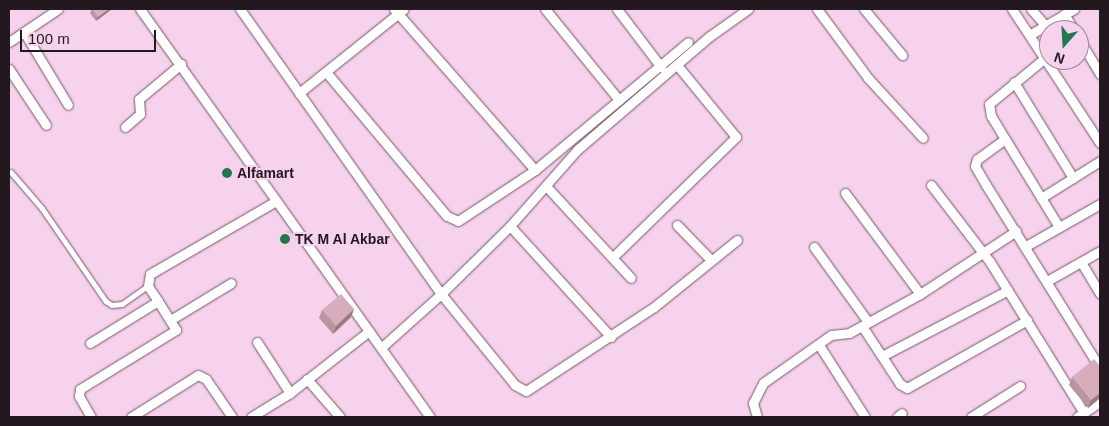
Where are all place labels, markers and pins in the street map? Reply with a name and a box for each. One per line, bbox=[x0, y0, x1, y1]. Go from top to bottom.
place label: Alfamart bbox=[237, 165, 294, 181]
marker: Alfamart bbox=[221, 167, 233, 179]
place label: TK M Al Akbar bbox=[295, 231, 391, 247]
marker: TK M Al Akbar bbox=[279, 233, 291, 245]

